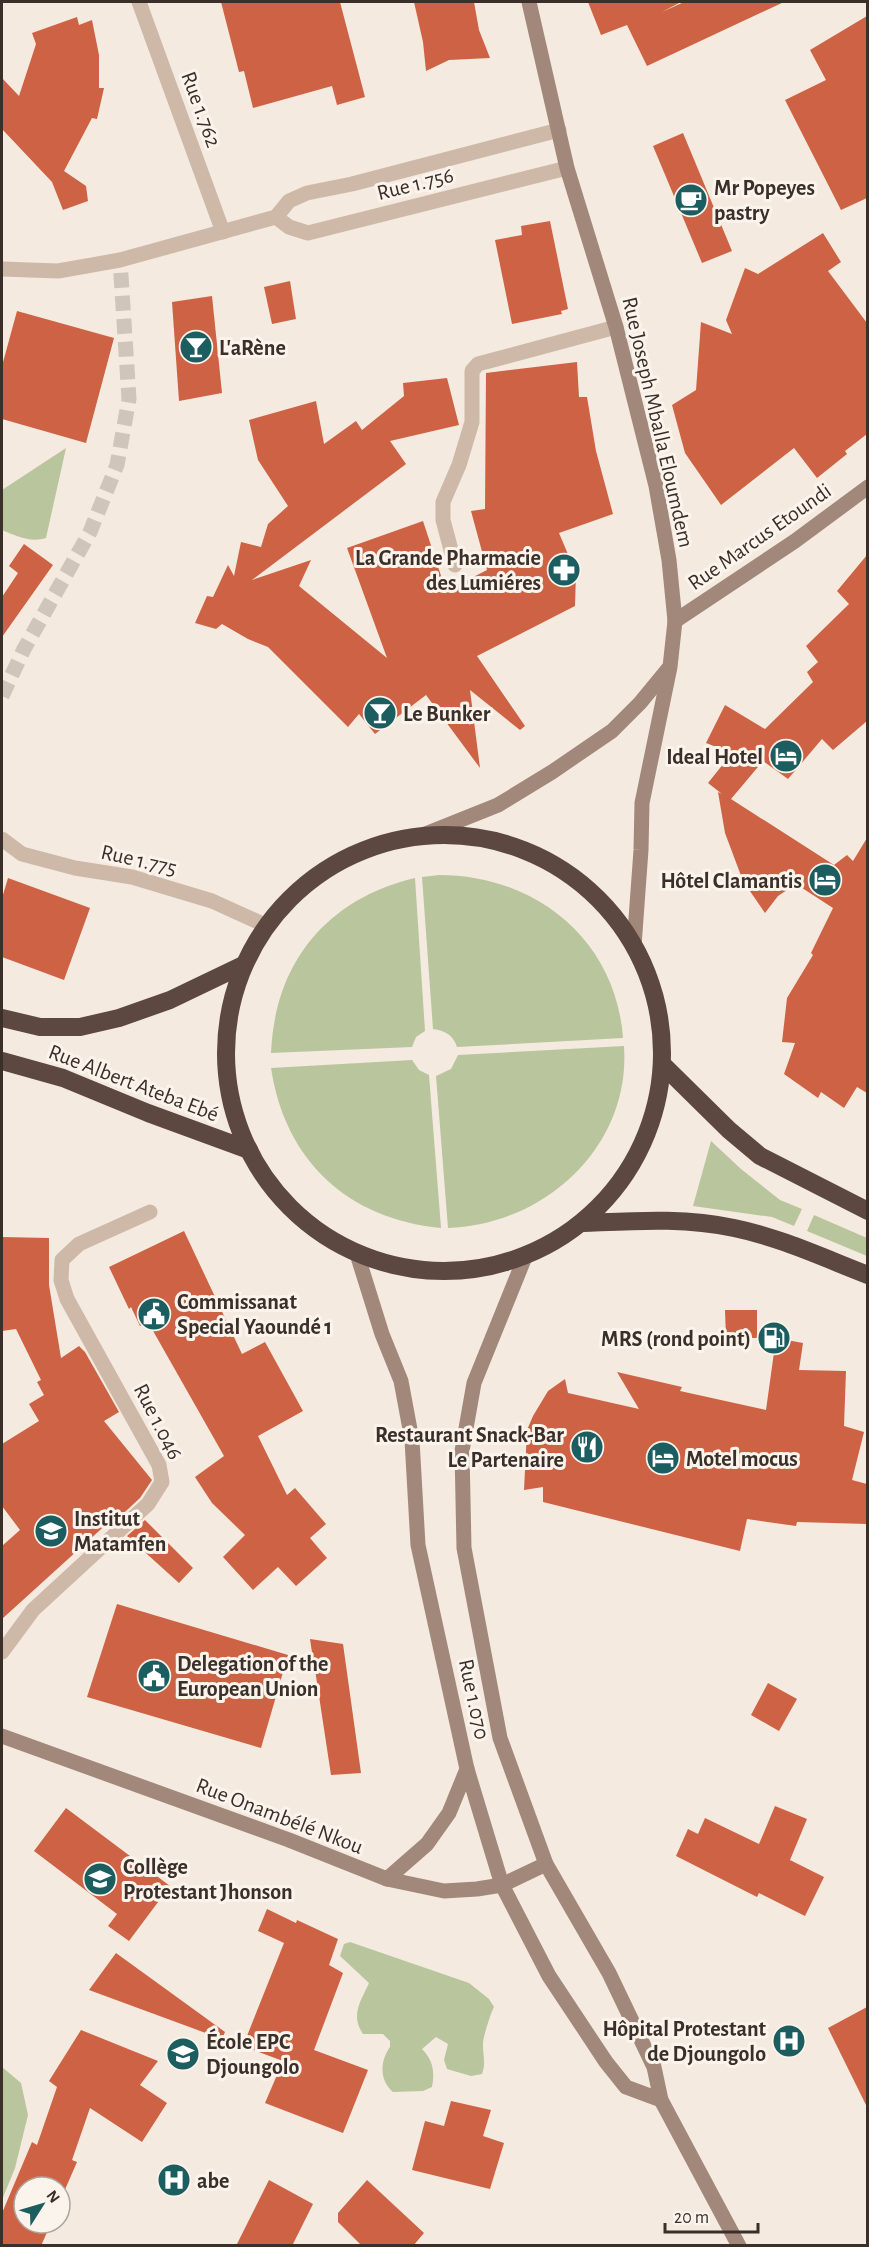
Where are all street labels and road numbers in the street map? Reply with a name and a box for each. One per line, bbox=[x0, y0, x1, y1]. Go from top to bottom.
street label: Rue 1.762 bbox=[177, 69, 225, 150]
street label: Rue 1.756 bbox=[375, 164, 456, 204]
street label: Rue Joseph Mballa Eloumdem bbox=[618, 295, 698, 550]
street label: Rue Marcus Etoundi bbox=[684, 479, 835, 594]
street label: Rue 1.775 bbox=[99, 841, 179, 879]
street label: Rue Albert Ateba Ebé bbox=[46, 1040, 222, 1126]
street label: Rue 1.046 bbox=[130, 1380, 186, 1463]
street label: Rue 1.070 bbox=[455, 1657, 493, 1741]
street label: Rue Onambélé Nkou bbox=[193, 1774, 366, 1858]

